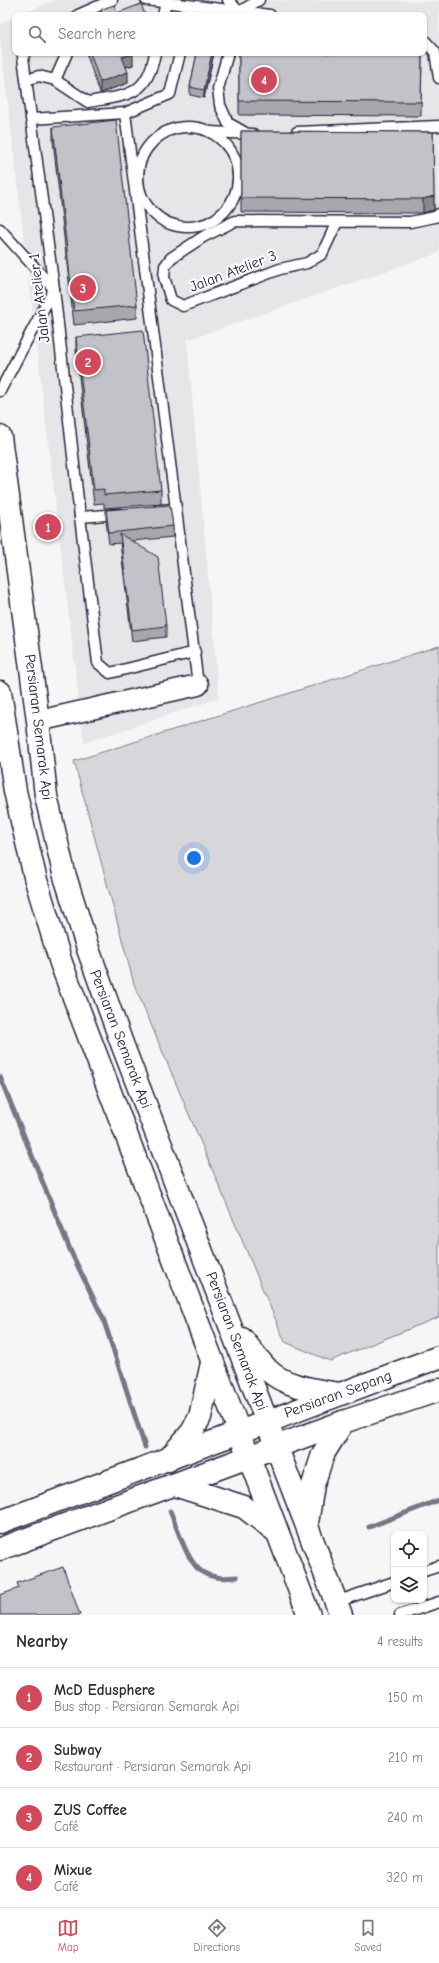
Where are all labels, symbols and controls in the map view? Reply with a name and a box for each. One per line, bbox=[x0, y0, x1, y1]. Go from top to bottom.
search box bbox=[12, 12, 427, 56]
icon: search bbox=[26, 23, 48, 45]
text: Search here bbox=[58, 25, 136, 43]
pin: 4 bbox=[251, 65, 277, 95]
street label: Jalan Atelier 3 bbox=[187, 246, 279, 296]
street label: Jalan Atelier 1 bbox=[25, 252, 53, 344]
pin: 3 bbox=[70, 273, 96, 303]
pin: 2 bbox=[75, 347, 101, 377]
pin: 1 bbox=[35, 512, 61, 542]
street label: Persiaran Semarak Api bbox=[21, 653, 57, 801]
your location bbox=[184, 848, 204, 868]
street label: Persiaran Semarak Api bbox=[86, 967, 156, 1111]
street label: Persiaran Semarak Api bbox=[202, 1269, 272, 1413]
street label: Persiaran Sepang bbox=[282, 1366, 394, 1422]
map controls bbox=[391, 1531, 427, 1603]
button: locate bbox=[391, 1531, 427, 1567]
button: layers bbox=[391, 1567, 427, 1603]
text: Nearby bbox=[16, 1632, 67, 1651]
text: 4 results bbox=[377, 1634, 423, 1649]
text: McD Edusphere bbox=[54, 1681, 155, 1699]
text: 1 bbox=[26, 1690, 32, 1705]
text: 150 m bbox=[388, 1690, 423, 1705]
text: Bus stop · Persiaran Semarak Api bbox=[54, 1699, 239, 1714]
text: Subway bbox=[54, 1741, 102, 1759]
text: 2 bbox=[26, 1750, 32, 1765]
text: 210 m bbox=[388, 1750, 423, 1765]
text: Restaurant · Persiaran Semarak Api bbox=[54, 1759, 251, 1774]
text: ZUS Coffee bbox=[54, 1801, 127, 1819]
text: 3 bbox=[26, 1810, 32, 1825]
text: 240 m bbox=[387, 1810, 423, 1825]
text: Café bbox=[54, 1819, 78, 1834]
text: Mixue bbox=[54, 1861, 92, 1879]
text: 4 bbox=[26, 1870, 32, 1885]
text: 320 m bbox=[387, 1870, 423, 1885]
text: Café bbox=[54, 1879, 78, 1894]
tab: Map bbox=[57, 1917, 79, 1954]
tab: Directions bbox=[193, 1917, 240, 1954]
tab: Saved bbox=[354, 1917, 382, 1954]

